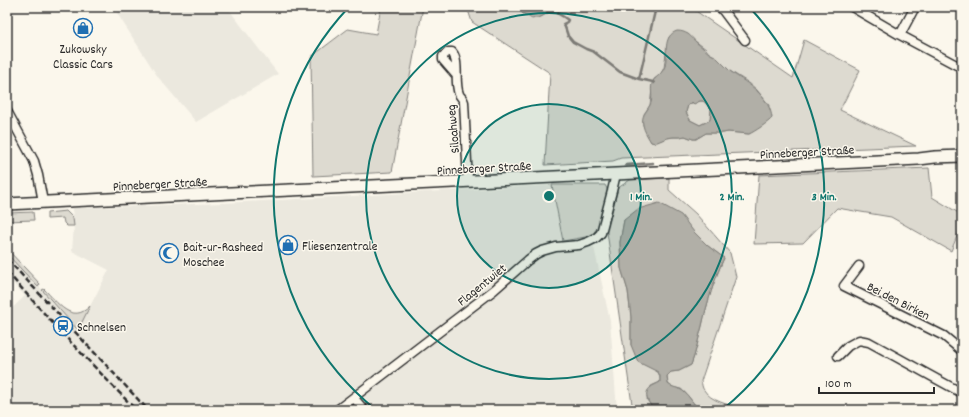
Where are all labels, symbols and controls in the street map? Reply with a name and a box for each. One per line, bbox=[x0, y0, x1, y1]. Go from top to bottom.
shop icon: Zukowsky Classic Cars bbox=[72, 17, 94, 39]
place label: Zukowsky Classic Cars bbox=[53, 41, 113, 75]
street label: Siloahweg bbox=[443, 103, 466, 154]
street label: Pinneberger Straße bbox=[759, 142, 855, 165]
street label: Pinneberger Straße bbox=[436, 158, 532, 181]
street label: Pinneberger Straße bbox=[112, 174, 208, 197]
centre of rings bbox=[542, 189, 556, 203]
text: 1 Min. bbox=[630, 189, 652, 206]
text: 2 Min. bbox=[720, 189, 744, 206]
text: 3 Min. bbox=[812, 189, 836, 206]
shop icon: Fliesenzentrale bbox=[277, 234, 299, 256]
place label: Fliesenzentrale bbox=[302, 238, 378, 257]
place label: Bait-ur-Rasheed Moschee bbox=[183, 239, 263, 273]
mosque icon: Bait-ur-Rasheed Moschee bbox=[158, 242, 180, 264]
street label: Flagentwiet bbox=[454, 260, 511, 312]
street label: Bei den Birken bbox=[863, 278, 933, 326]
station icon: Schnelsen bbox=[52, 315, 74, 337]
place label: Schnelsen bbox=[77, 319, 126, 338]
scale bar bbox=[819, 369, 934, 395]
text: 100 m bbox=[825, 376, 852, 393]

